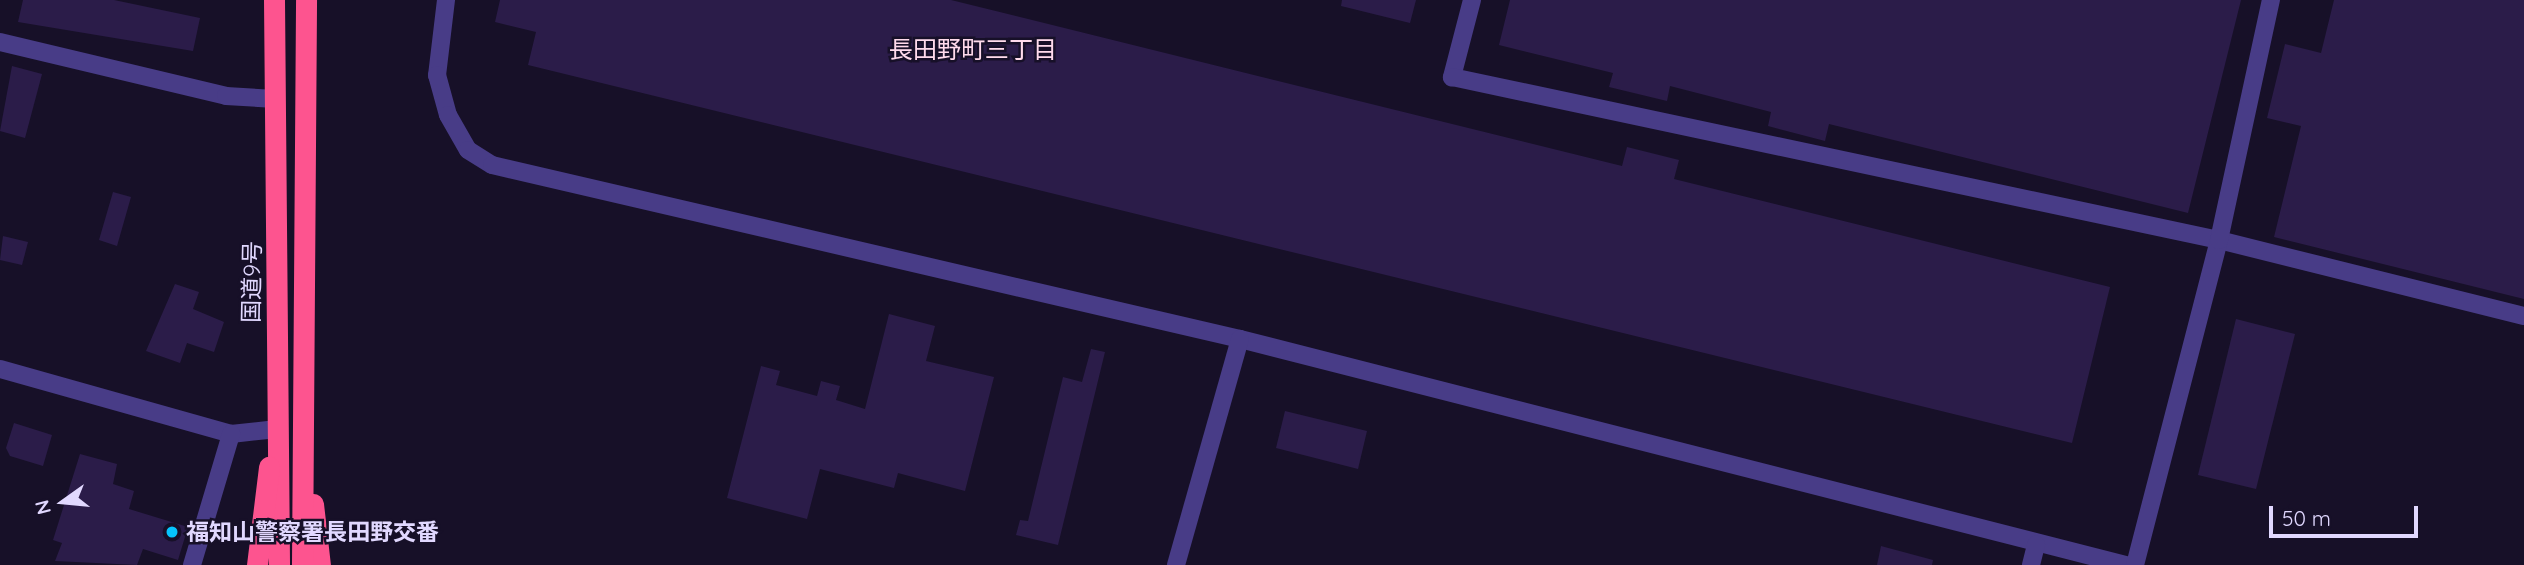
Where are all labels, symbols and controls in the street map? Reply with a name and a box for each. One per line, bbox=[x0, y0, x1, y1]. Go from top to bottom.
district label: 長田野町三丁目 bbox=[889, 36, 1057, 64]
street label: 国道9号 bbox=[237, 241, 267, 323]
north arrow bbox=[28, 467, 98, 537]
scale bar bbox=[2272, 491, 2421, 536]
text: N bbox=[29, 498, 56, 517]
text: 50 m bbox=[2282, 505, 2331, 531]
place label: 福知山警察署長田野交番 bbox=[186, 518, 439, 546]
marker: 福知山警察署長田野交番 bbox=[164, 524, 180, 540]

